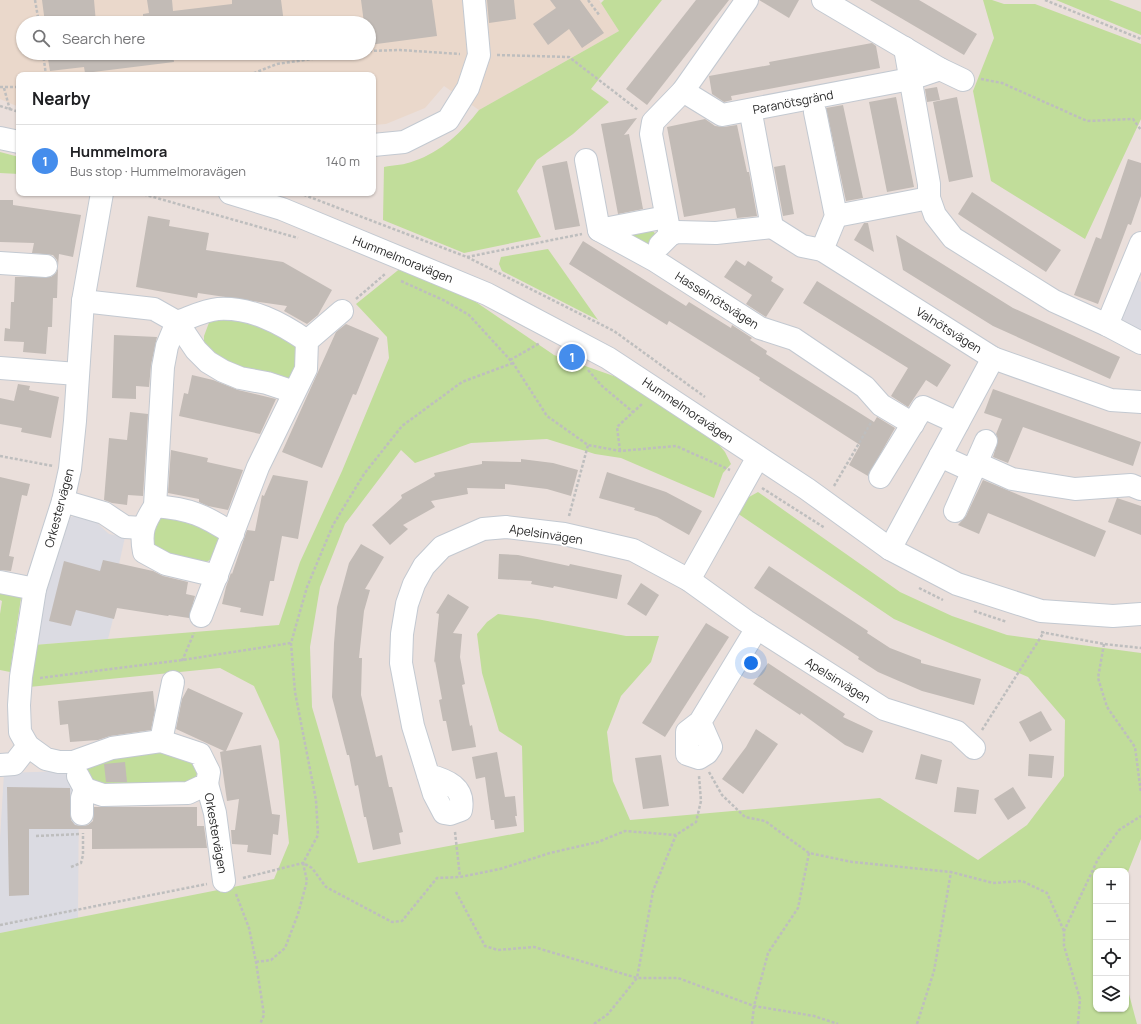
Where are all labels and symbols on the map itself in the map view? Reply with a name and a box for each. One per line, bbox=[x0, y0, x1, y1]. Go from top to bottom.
street label: Paranötsgränd bbox=[751, 86, 835, 118]
street label: Hummelmoravägen bbox=[350, 231, 456, 287]
street label: Hasselnötsvägen bbox=[672, 267, 762, 333]
street label: Valnötsvägen bbox=[913, 303, 985, 357]
pin: 1 bbox=[559, 342, 585, 372]
street label: Hummelmoravägen bbox=[639, 373, 737, 447]
street label: Orkestervägen bbox=[40, 466, 78, 550]
street label: Apelsinvägen bbox=[508, 520, 584, 548]
your location bbox=[741, 653, 761, 673]
street label: Apelsinvägen bbox=[802, 653, 874, 707]
street label: Orkestervägen bbox=[201, 791, 231, 875]

